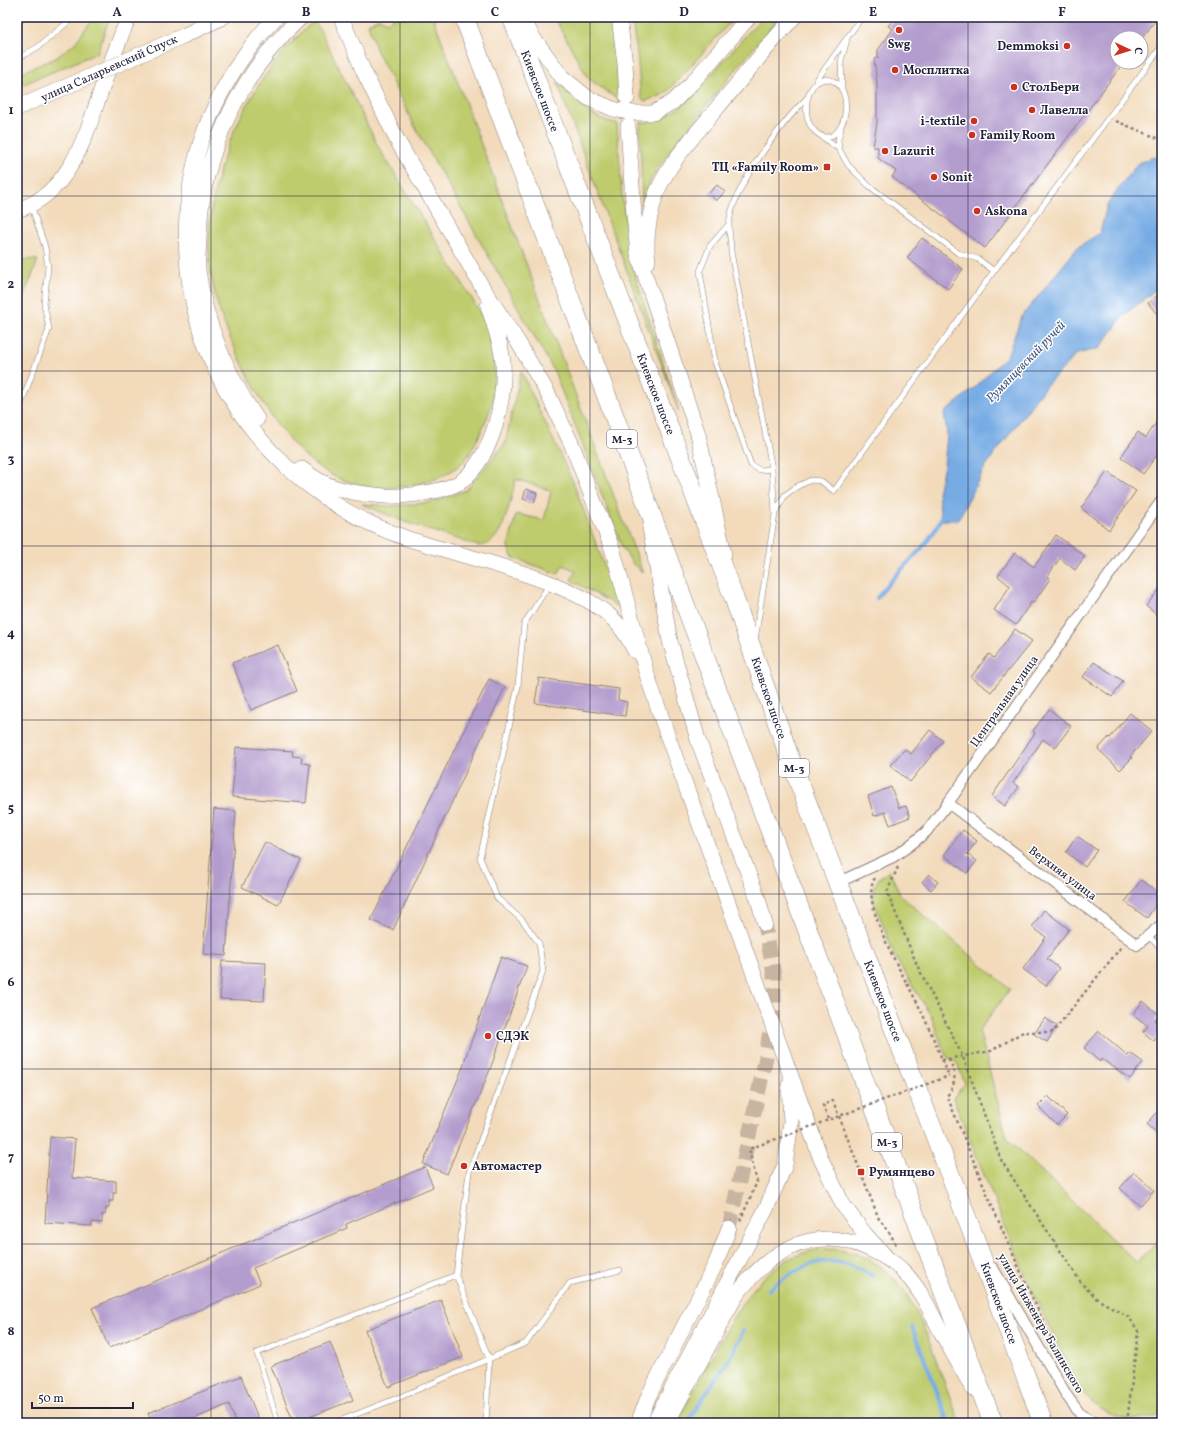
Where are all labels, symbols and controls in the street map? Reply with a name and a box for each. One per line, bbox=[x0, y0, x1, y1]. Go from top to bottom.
text: A bbox=[112, 4, 122, 22]
text: B bbox=[302, 4, 311, 22]
text: C bbox=[491, 4, 499, 22]
text: D bbox=[679, 4, 689, 22]
text: E bbox=[869, 4, 877, 22]
text: F bbox=[1058, 4, 1066, 22]
marker: Swg bbox=[894, 25, 904, 35]
north arrow bbox=[1109, 30, 1149, 70]
street label: улица Саларьевский Спуск bbox=[39, 31, 181, 106]
place label: Swg bbox=[888, 37, 911, 53]
place label: Demmoksi bbox=[997, 39, 1059, 55]
marker: Demmoksi bbox=[1062, 41, 1072, 51]
text: С bbox=[1130, 47, 1145, 55]
street label: Киевское шоссе bbox=[516, 48, 562, 135]
place label: Мосплитка bbox=[903, 63, 970, 79]
marker: Мосплитка bbox=[890, 65, 900, 75]
place label: СтолБери bbox=[1022, 80, 1079, 96]
marker: СтолБери bbox=[1009, 82, 1019, 92]
text: 1 bbox=[8, 102, 14, 120]
place label: Лавелла bbox=[1040, 103, 1089, 119]
marker: Лавелла bbox=[1027, 105, 1037, 115]
place label: i-textile bbox=[921, 114, 966, 130]
marker: i-textile bbox=[969, 116, 979, 126]
place label: Family Room bbox=[980, 128, 1056, 144]
marker: Family Room bbox=[967, 130, 977, 140]
place label: Lazurit bbox=[893, 144, 935, 160]
marker: Lazurit bbox=[880, 146, 890, 156]
place label: ТЦ «Family Room» bbox=[712, 160, 819, 176]
marker: ТЦ «Family Room» bbox=[822, 162, 832, 172]
place label: Sonit bbox=[942, 170, 973, 186]
marker: Sonit bbox=[929, 172, 939, 182]
place label: Askona bbox=[985, 204, 1028, 220]
marker: Askona bbox=[972, 206, 982, 216]
text: 2 bbox=[8, 276, 15, 294]
water label: Румянцевский ручей bbox=[983, 317, 1070, 407]
street label: Киевское шоссе bbox=[632, 351, 678, 438]
road number: М-3 bbox=[607, 430, 637, 448]
text: 3 bbox=[8, 451, 15, 469]
text: 4 bbox=[7, 625, 15, 643]
street label: Центральная улица bbox=[967, 652, 1043, 751]
street label: Киевское шоссе bbox=[746, 655, 790, 742]
road number: М-3 bbox=[779, 759, 809, 777]
text: 5 bbox=[8, 800, 14, 818]
street label: Верхняя улица bbox=[1025, 843, 1100, 905]
street label: Киевское шоссе bbox=[859, 958, 905, 1045]
text: 6 bbox=[7, 974, 15, 992]
place label: СДЭК bbox=[496, 1029, 529, 1045]
marker: СДЭК bbox=[483, 1031, 493, 1041]
road number: М-3 bbox=[872, 1133, 902, 1151]
text: 7 bbox=[8, 1149, 14, 1167]
place label: Автомастер bbox=[472, 1159, 542, 1175]
marker: Автомастер bbox=[459, 1161, 469, 1171]
place label: Румянцево bbox=[869, 1165, 935, 1181]
marker: Румянцево bbox=[856, 1167, 866, 1177]
street label: улица Инженера Балинского bbox=[993, 1250, 1087, 1397]
street label: Киевское шоссе bbox=[976, 1260, 1020, 1347]
text: 8 bbox=[7, 1323, 15, 1341]
scale bar bbox=[32, 1384, 133, 1410]
text: 50 m bbox=[38, 1391, 64, 1407]

